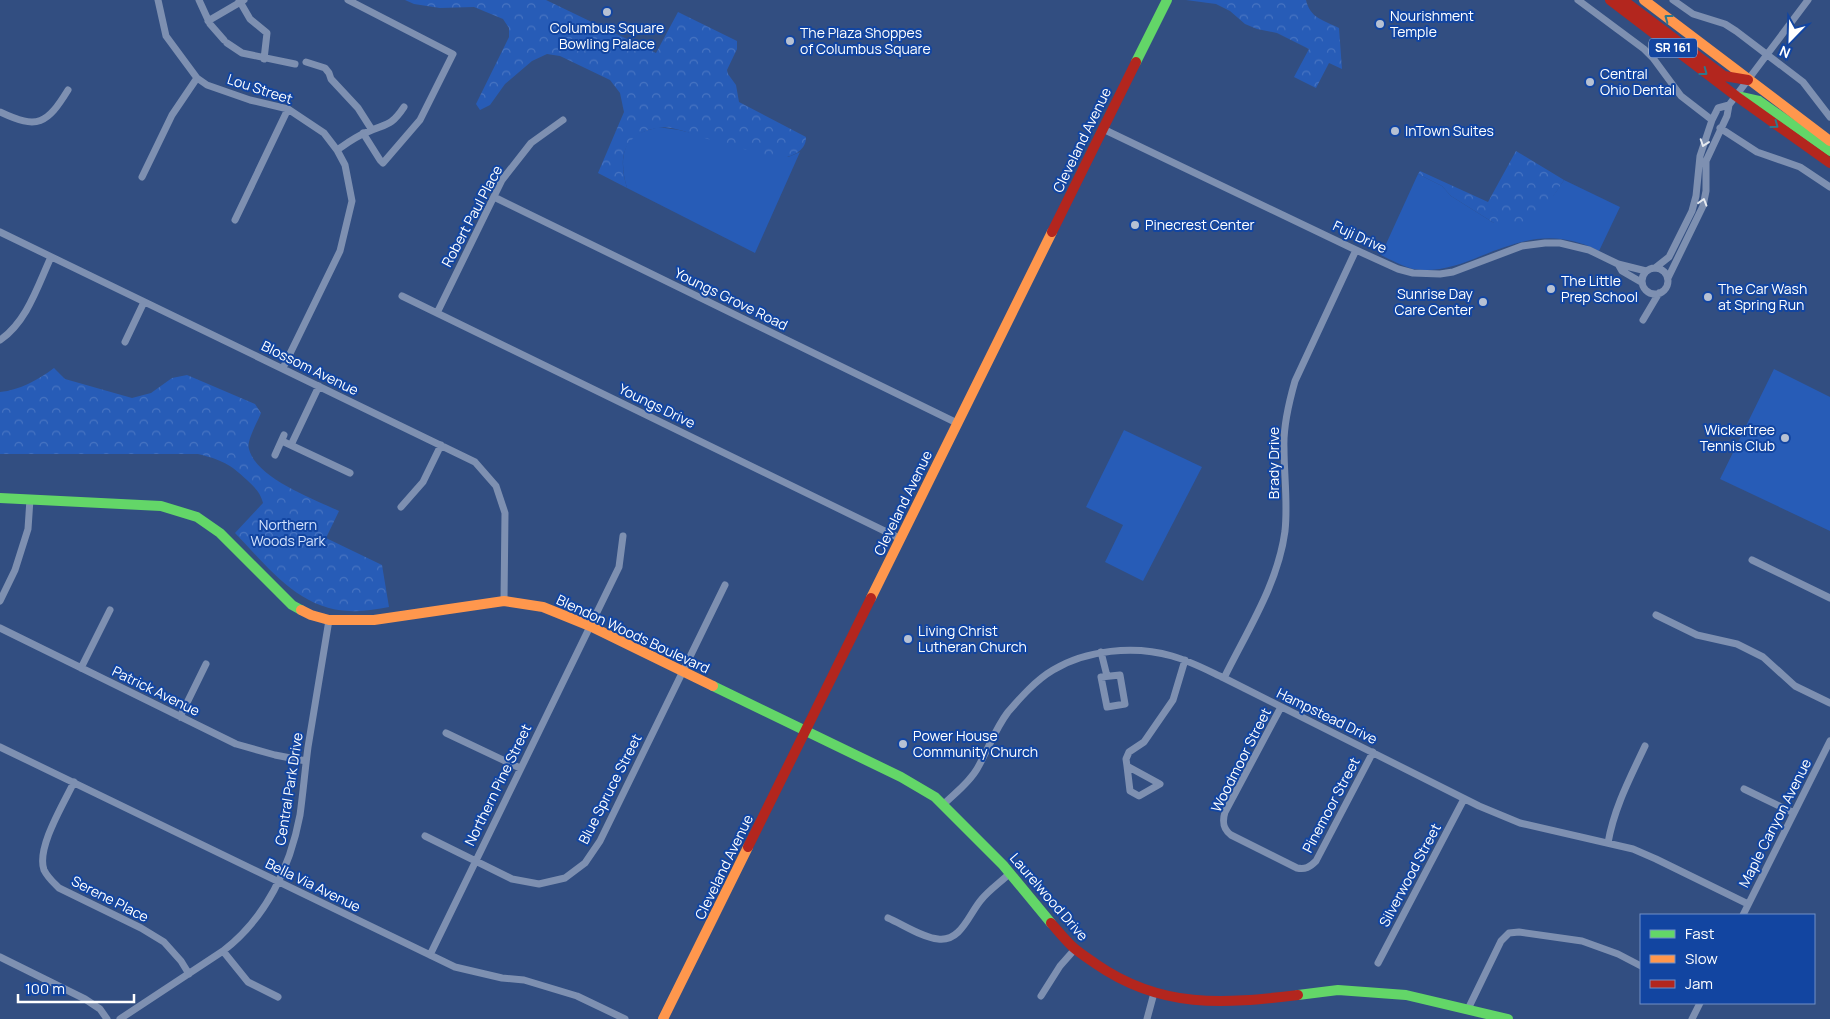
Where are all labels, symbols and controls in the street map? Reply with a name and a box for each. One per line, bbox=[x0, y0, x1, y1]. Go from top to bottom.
marker: Columbus Square Bowling Palace bbox=[601, 6, 613, 18]
place label: Nourishment Temple bbox=[1390, 6, 1474, 41]
north arrow bbox=[1765, 15, 1815, 65]
one-way arrow bbox=[1665, 16, 1674, 24]
place label: Columbus Square Bowling Palace bbox=[550, 18, 664, 53]
marker: Nourishment Temple bbox=[1374, 18, 1386, 30]
place label: The Plaza Shoppes of Columbus Square bbox=[800, 23, 931, 58]
marker: The Plaza Shoppes of Columbus Square bbox=[784, 35, 796, 47]
road number: SR 161 bbox=[1649, 38, 1697, 58]
text: N bbox=[1776, 42, 1793, 63]
place label: Central Ohio Dental bbox=[1600, 64, 1675, 99]
one-way arrow bbox=[1698, 66, 1708, 75]
street label: Lou Street bbox=[225, 69, 296, 108]
marker: Central Ohio Dental bbox=[1584, 76, 1596, 88]
street label: Cleveland Avenue bbox=[1048, 84, 1115, 195]
one-way arrow bbox=[1769, 119, 1779, 128]
place label: InTown Suites bbox=[1405, 121, 1494, 140]
marker: InTown Suites bbox=[1389, 125, 1401, 137]
one-way arrow bbox=[1700, 138, 1710, 147]
street label: Robert Paul Place bbox=[437, 162, 506, 270]
one-way arrow bbox=[1697, 199, 1707, 207]
place label: Pinecrest Center bbox=[1145, 215, 1255, 234]
street label: Fuji Drive bbox=[1330, 216, 1390, 257]
marker: Pinecrest Center bbox=[1129, 219, 1141, 231]
street label: Youngs Grove Road bbox=[671, 263, 791, 334]
place label: The Little Prep School bbox=[1561, 271, 1638, 306]
place label: The Car Wash at Spring Run bbox=[1718, 279, 1807, 314]
marker: The Little Prep School bbox=[1545, 283, 1557, 295]
place label: Sunrise Day Care Center bbox=[1394, 284, 1474, 319]
marker: The Car Wash at Spring Run bbox=[1702, 291, 1714, 303]
marker: Sunrise Day Care Center bbox=[1477, 296, 1489, 308]
street label: Blossom Avenue bbox=[259, 336, 362, 399]
street label: Youngs Drive bbox=[616, 379, 699, 432]
place label: Wickertree Tennis Club bbox=[1700, 420, 1775, 455]
street label: Brady Drive bbox=[1264, 427, 1283, 499]
marker: Wickertree Tennis Club bbox=[1779, 432, 1791, 444]
street label: Cleveland Avenue bbox=[869, 447, 936, 558]
park label: Northern Woods Park bbox=[250, 515, 327, 550]
street label: Blendon Woods Boulevard bbox=[553, 590, 713, 677]
place label: Living Christ Lutheran Church bbox=[918, 621, 1027, 656]
marker: Living Christ Lutheran Church bbox=[902, 633, 914, 645]
street label: Patrick Avenue bbox=[109, 661, 203, 720]
street label: Hampstead Drive bbox=[1274, 683, 1381, 748]
street label: Woodmoor Street bbox=[1206, 704, 1275, 815]
street label: Northern Pine Street bbox=[460, 720, 535, 849]
place label: Power House Community Church bbox=[913, 726, 1038, 761]
street label: Blue Spruce Street bbox=[574, 730, 646, 847]
street label: Central Park Drive bbox=[270, 731, 307, 847]
marker: Power House Community Church bbox=[897, 738, 909, 750]
street label: Pinemoor Street bbox=[1297, 753, 1364, 856]
street label: Maple Canyon Avenue bbox=[1734, 755, 1815, 891]
street label: Cleveland Avenue bbox=[690, 811, 757, 922]
street label: Silverwood Street bbox=[1374, 819, 1445, 930]
street label: Laurelwood Drive bbox=[1006, 849, 1093, 945]
street label: Bella Via Avenue bbox=[262, 853, 364, 916]
street label: Serene Place bbox=[68, 871, 152, 926]
legend bbox=[1640, 914, 1815, 1004]
text: Fast bbox=[1685, 923, 1714, 944]
text: Slow bbox=[1685, 948, 1718, 969]
scale bar bbox=[18, 972, 134, 1004]
text: Jam bbox=[1685, 973, 1713, 994]
text: 100 m bbox=[25, 978, 65, 999]

